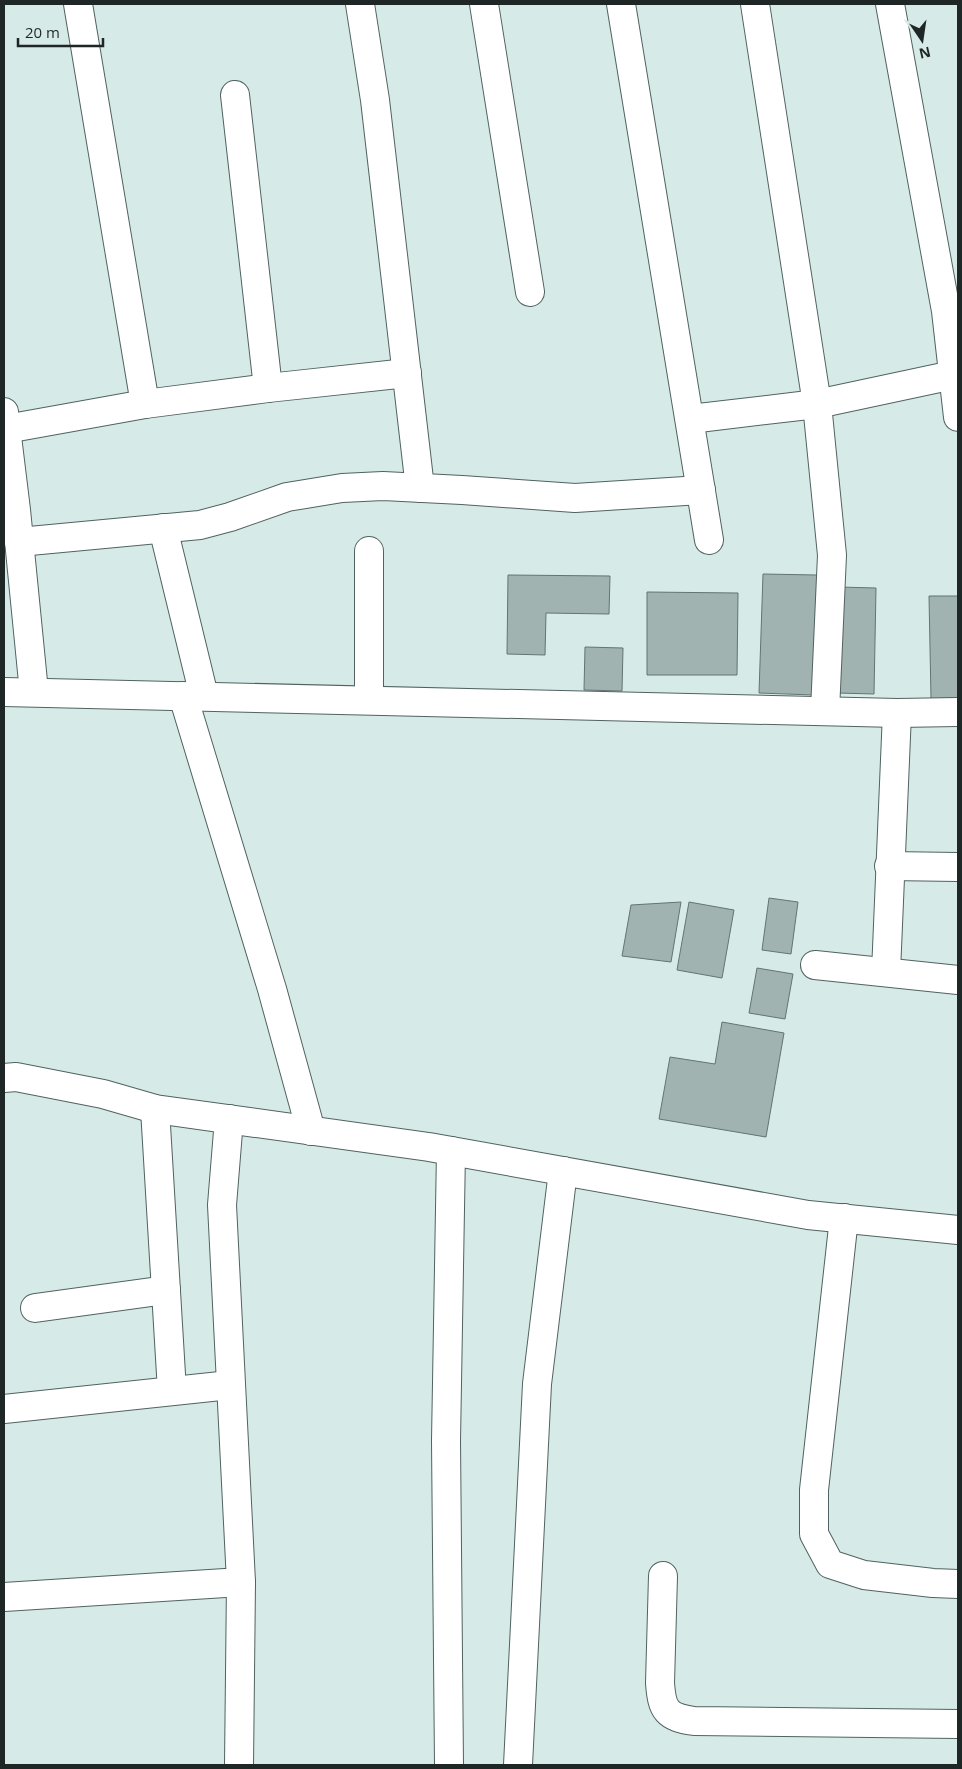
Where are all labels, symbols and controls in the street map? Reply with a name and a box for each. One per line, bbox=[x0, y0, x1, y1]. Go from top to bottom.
scale bar bbox=[18, 15, 102, 47]
north arrow bbox=[897, 15, 947, 65]
text: 20 m bbox=[25, 22, 60, 42]
text: N bbox=[917, 43, 933, 64]

